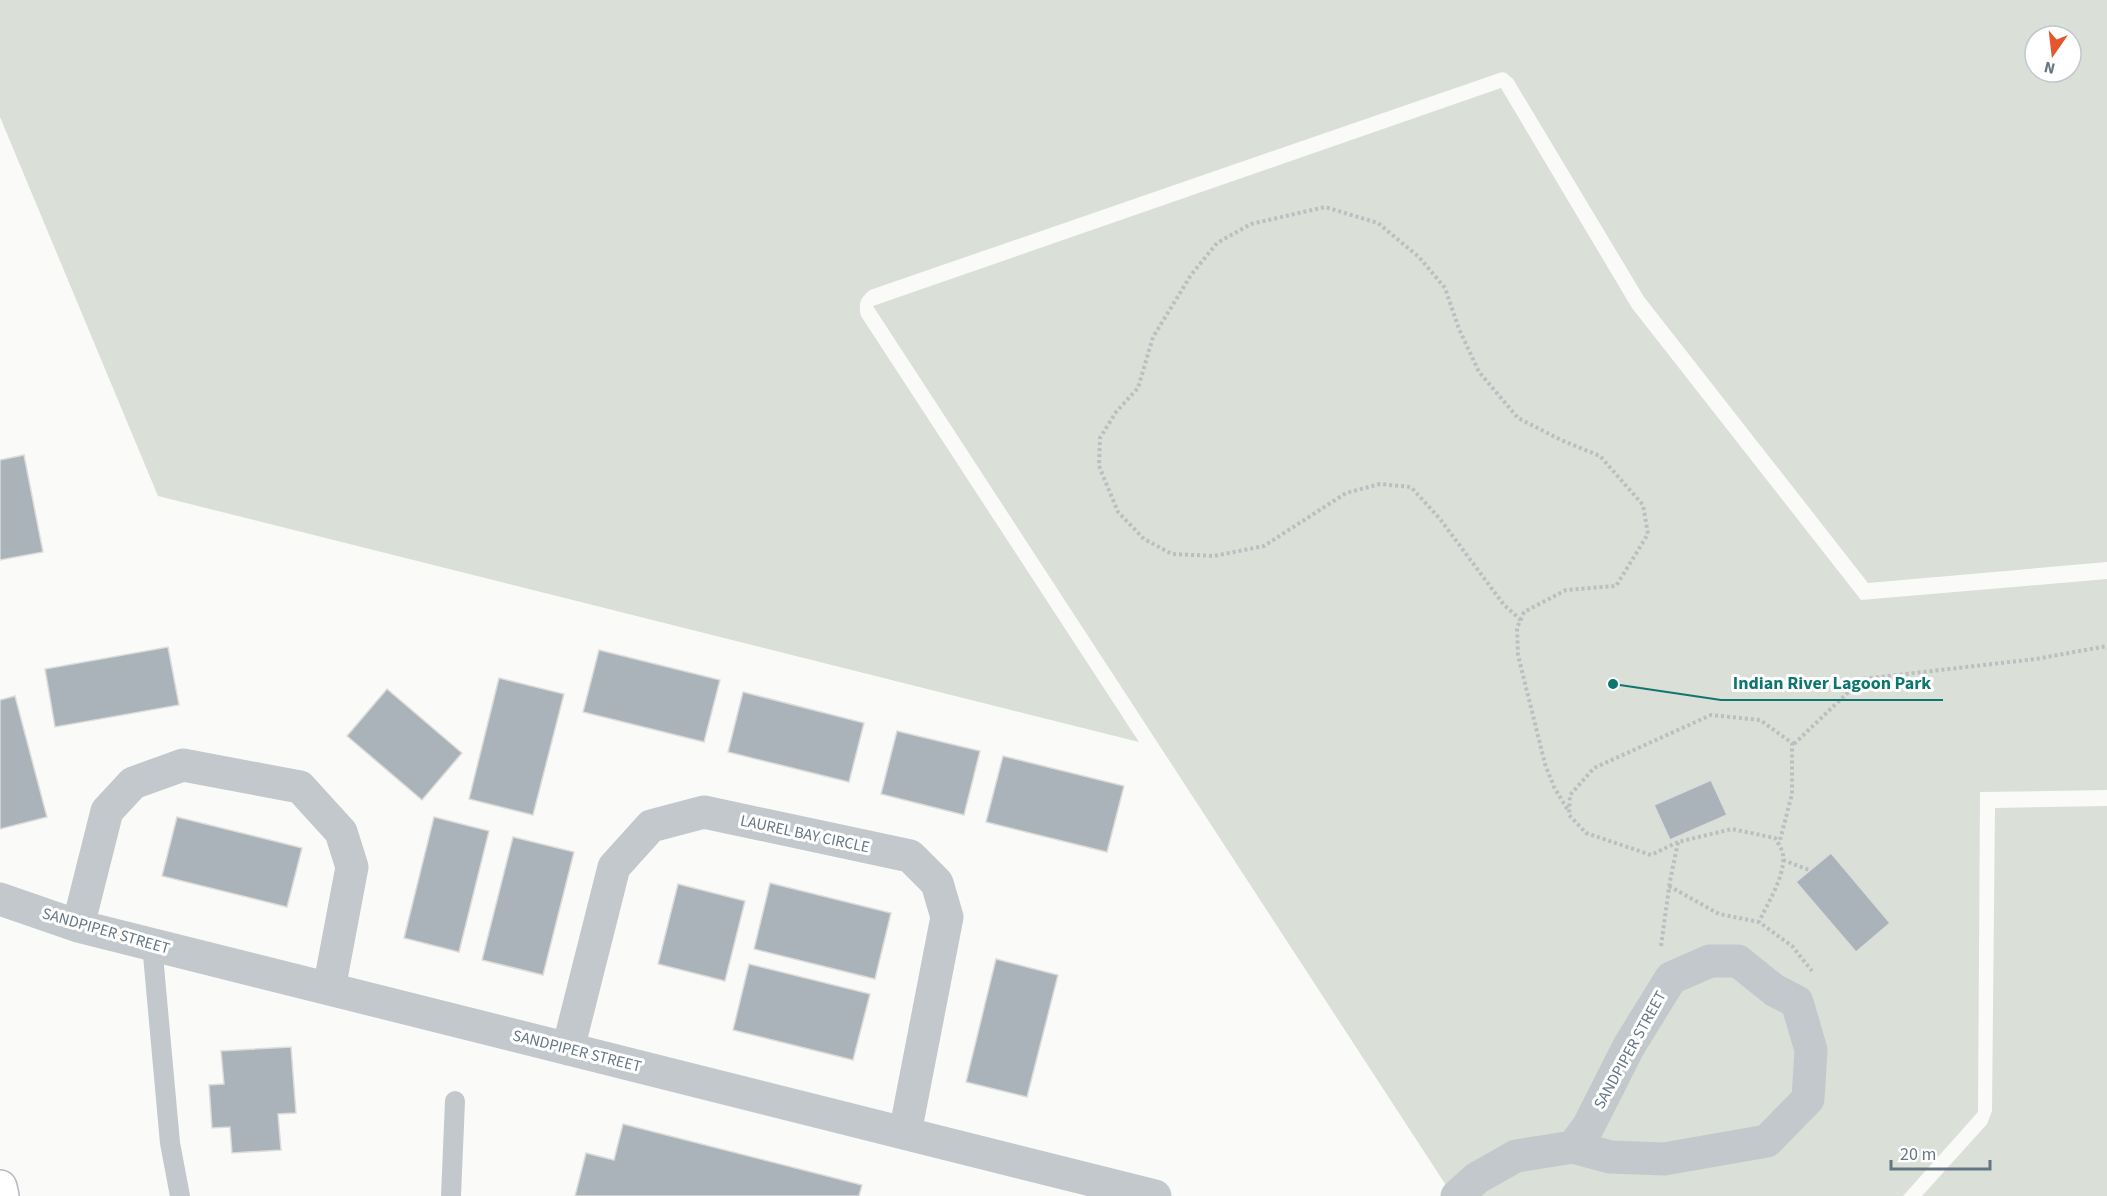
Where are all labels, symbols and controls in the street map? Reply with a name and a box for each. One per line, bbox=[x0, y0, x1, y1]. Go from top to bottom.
north arrow bbox=[2023, 24, 2083, 84]
text: N bbox=[2042, 56, 2057, 80]
callout: Indian River Lagoon Park bbox=[1721, 664, 1943, 700]
text: Indian River Lagoon Park bbox=[1733, 671, 1931, 696]
street label: LAUREL BAY CIRCLE bbox=[738, 810, 872, 858]
street label: SANDPIPER STREET bbox=[40, 902, 173, 960]
street label: SANDPIPER STREET bbox=[1588, 987, 1672, 1113]
street label: SANDPIPER STREET bbox=[510, 1024, 644, 1078]
scale bar bbox=[1891, 1133, 1990, 1171]
text: 20 m bbox=[1900, 1142, 1936, 1167]

